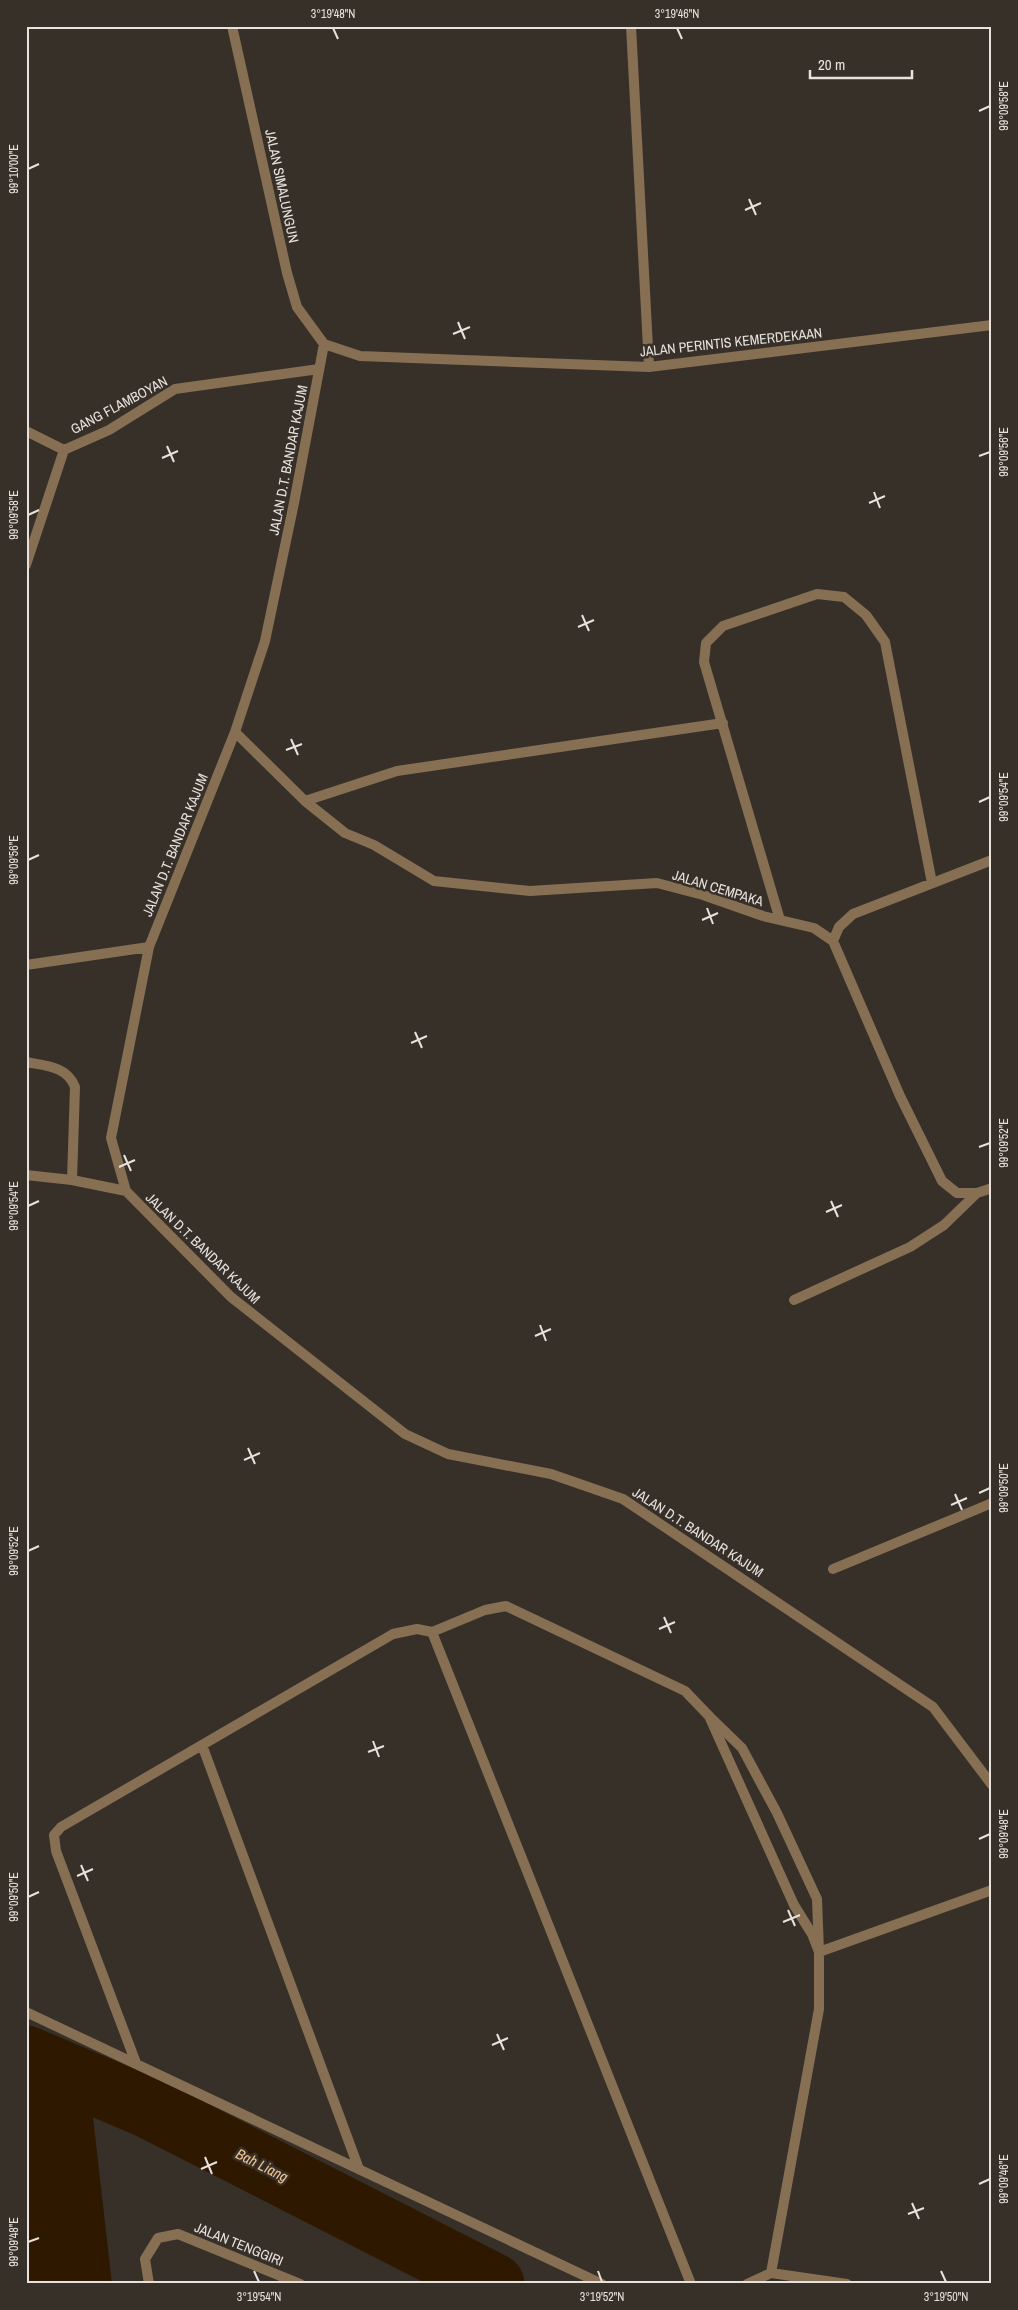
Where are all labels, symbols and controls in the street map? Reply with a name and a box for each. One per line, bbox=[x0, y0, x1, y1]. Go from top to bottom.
text: 3°19'48"N bbox=[311, 6, 355, 22]
text: 3°19'46"N bbox=[655, 6, 699, 22]
scale bar bbox=[810, 48, 913, 80]
text: 20 m bbox=[818, 54, 845, 75]
text: 99°09'58"E bbox=[996, 81, 1012, 131]
street label: JALAN SIMALUNGUN bbox=[261, 128, 303, 244]
text: 99°10'00"E bbox=[6, 144, 22, 194]
street label: JALAN PERINTIS KEMERDEKAAN bbox=[639, 323, 823, 361]
street label: GANG FLAMBOYAN bbox=[68, 372, 170, 438]
street label: JALAN D.T. BANDAR KAJUM bbox=[265, 383, 311, 537]
text: 99°09'56"E bbox=[996, 427, 1012, 477]
text: 99°09'58"E bbox=[6, 490, 22, 540]
street label: JALAN D.T. BANDAR KAJUM bbox=[138, 771, 212, 919]
text: 99°09'54"E bbox=[996, 772, 1012, 822]
text: 99°09'56"E bbox=[6, 835, 22, 885]
street label: JALAN CEMPAKA bbox=[670, 866, 766, 910]
text: 99°09'52"E bbox=[996, 1118, 1012, 1168]
text: 99°09'54"E bbox=[6, 1181, 22, 1231]
street label: JALAN D.T. BANDAR KAJUM bbox=[142, 1189, 264, 1307]
text: 99°09'50"E bbox=[996, 1463, 1012, 1513]
street label: JALAN D.T. BANDAR KAJUM bbox=[629, 1483, 767, 1581]
text: 99°09'52"E bbox=[6, 1526, 22, 1576]
text: 99°09'48"E bbox=[996, 1809, 1012, 1859]
text: 99°09'50"E bbox=[6, 1872, 22, 1922]
water label: Bah Liang bbox=[232, 2143, 292, 2187]
text: 99°09'46"E bbox=[996, 2154, 1012, 2204]
text: 99°09'48"E bbox=[6, 2217, 22, 2267]
street label: JALAN TENGGIRI bbox=[192, 2218, 286, 2270]
text: 3°19'54"N bbox=[237, 2289, 281, 2305]
text: 3°19'52"N bbox=[580, 2289, 624, 2305]
text: 3°19'50"N bbox=[924, 2289, 968, 2305]

